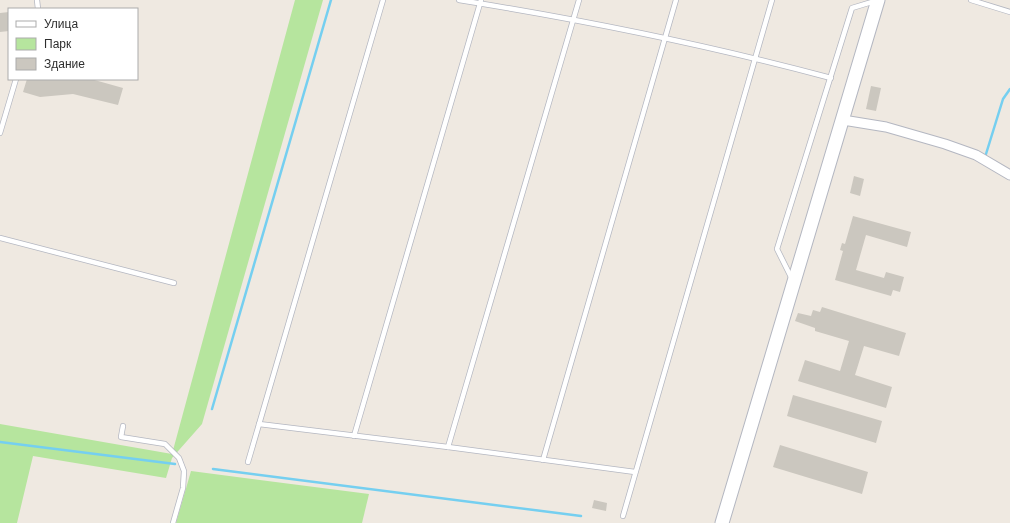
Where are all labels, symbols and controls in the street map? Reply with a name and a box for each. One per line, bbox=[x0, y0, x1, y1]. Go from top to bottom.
legend bbox=[8, 8, 138, 80]
text: Улица bbox=[44, 16, 78, 31]
text: Парк bbox=[44, 36, 72, 51]
text: Здание bbox=[44, 56, 85, 71]

